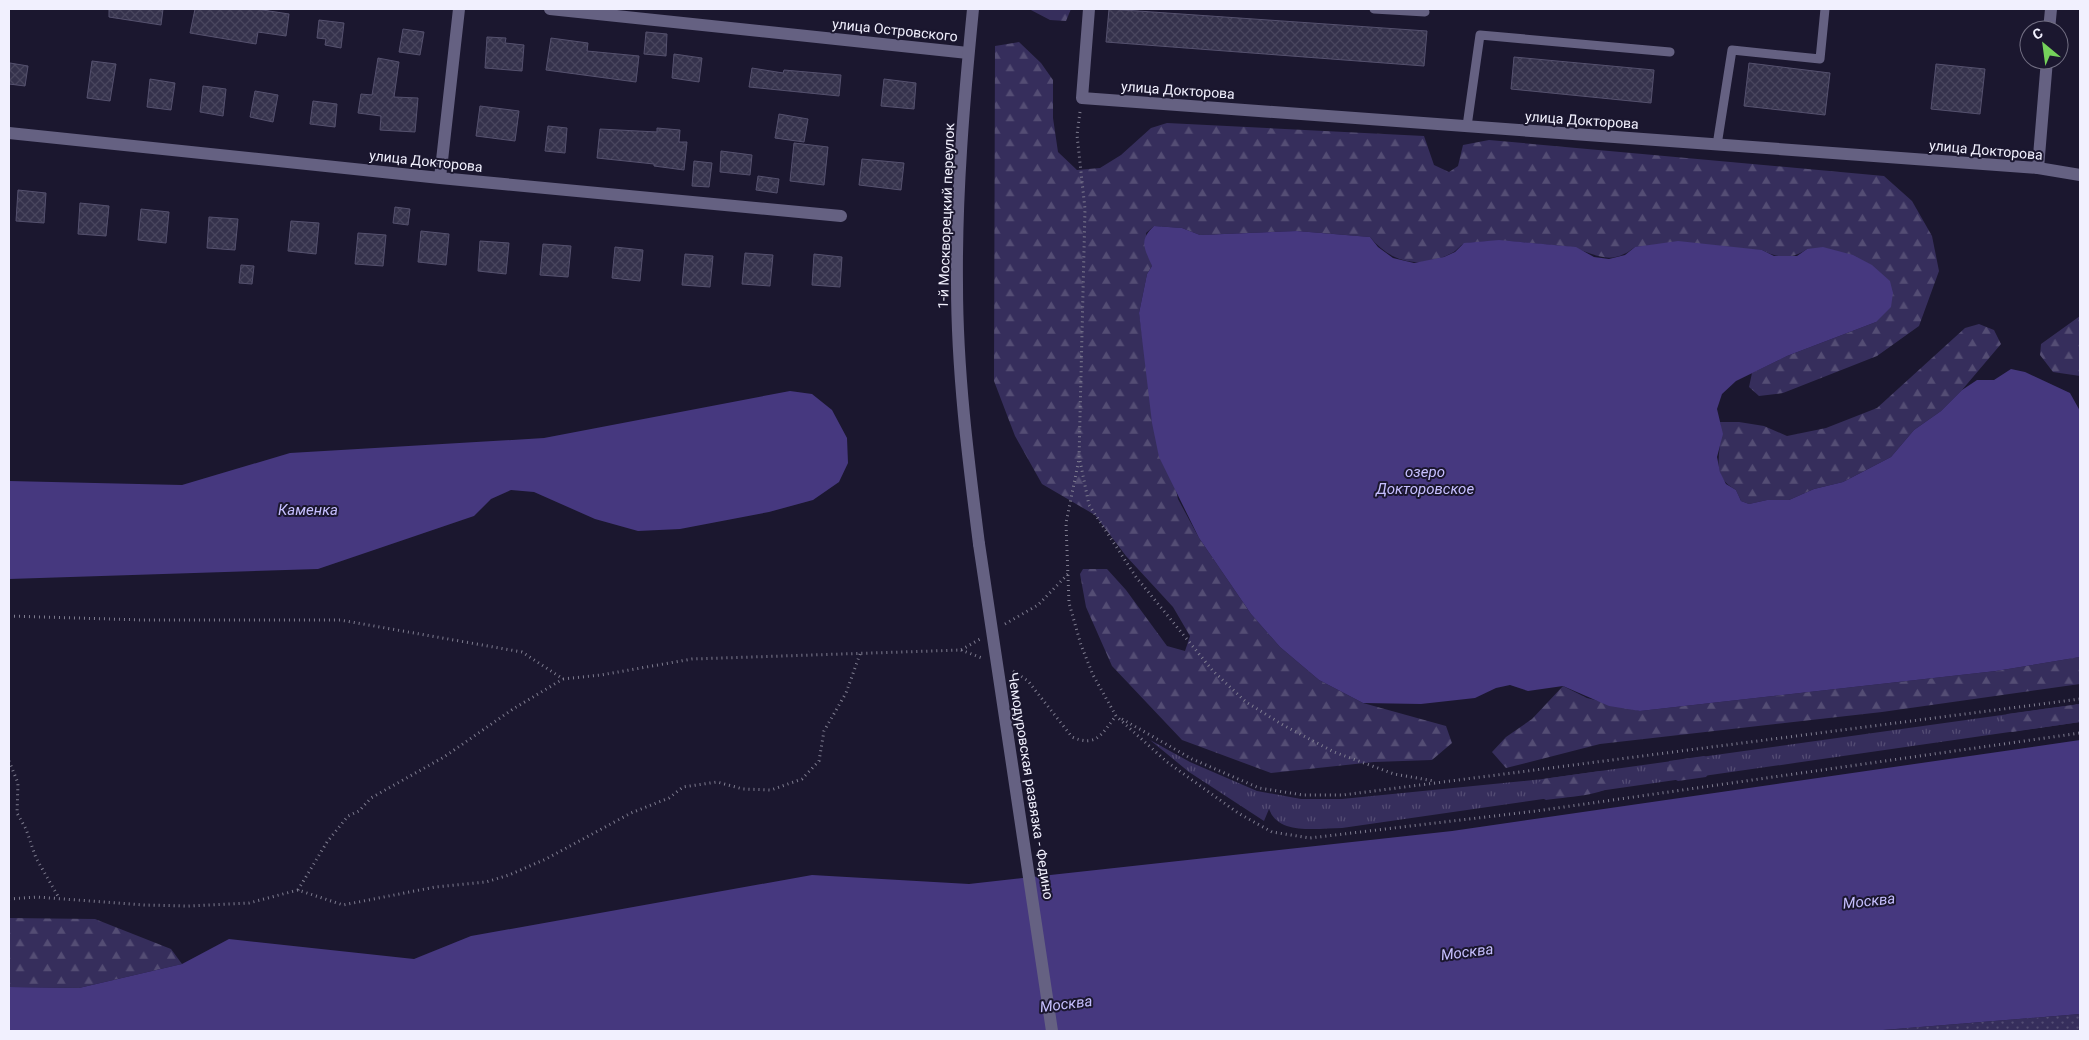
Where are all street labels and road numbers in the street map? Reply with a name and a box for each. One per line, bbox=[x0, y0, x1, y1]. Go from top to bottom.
street label: улица Островского bbox=[832, 15, 958, 45]
street label: улица Докторова bbox=[1121, 78, 1235, 102]
street label: улица Докторова bbox=[1525, 108, 1639, 132]
street label: 1-й Москворецкий переулок bbox=[935, 122, 957, 309]
street label: улица Докторова bbox=[1929, 137, 2043, 163]
street label: улица Докторова bbox=[369, 147, 483, 175]
street label: Чемодуровская развязка - Федино bbox=[1005, 671, 1057, 901]

